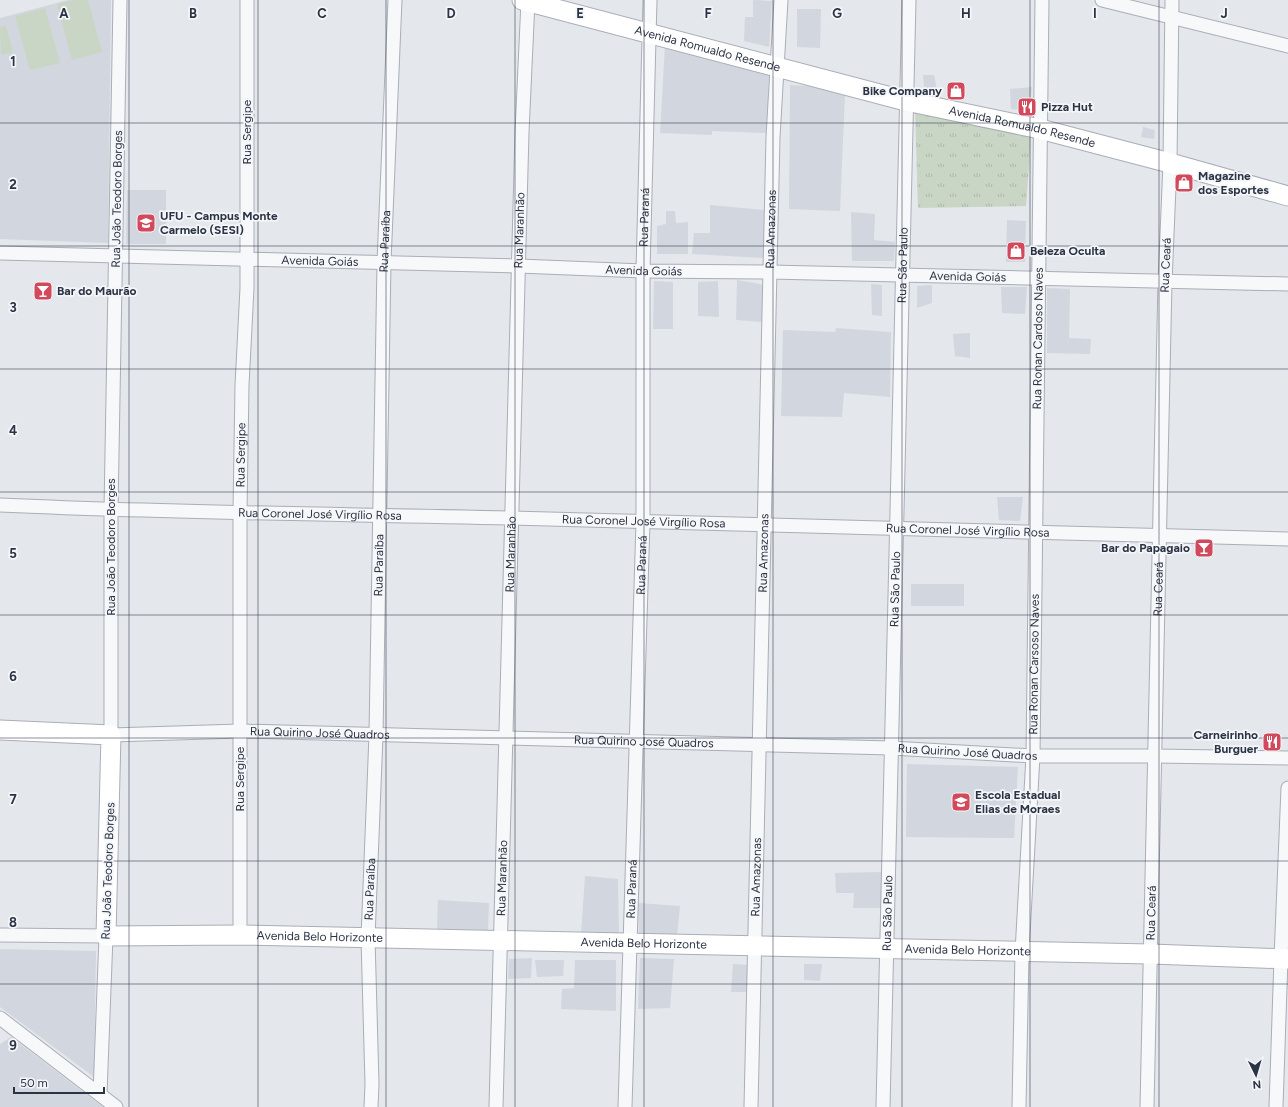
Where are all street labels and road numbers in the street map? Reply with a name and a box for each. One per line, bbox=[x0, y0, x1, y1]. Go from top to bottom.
street label: Avenida Romualdo Resende bbox=[633, 23, 782, 75]
street label: Rua Sergipe bbox=[240, 99, 254, 164]
street label: Avenida Romualdo Resende bbox=[948, 103, 1097, 150]
street label: Rua João Teodoro Borges bbox=[109, 130, 125, 268]
street label: Rua Paraná bbox=[637, 187, 652, 247]
street label: Rua Amazonas bbox=[763, 189, 779, 269]
street label: Rua Maranhão bbox=[511, 192, 527, 269]
street label: Rua Paraíba bbox=[377, 210, 393, 273]
street label: Rua São Paulo bbox=[895, 227, 911, 303]
street label: Rua Ceará bbox=[1158, 238, 1174, 293]
street label: Avenida Goiás bbox=[281, 253, 359, 269]
street label: Avenida Goiás bbox=[605, 262, 683, 278]
street label: Rua Ronan Cardoso Naves bbox=[1030, 267, 1046, 410]
street label: Avenida Goiás bbox=[929, 269, 1007, 284]
street label: Rua Sergipe bbox=[233, 422, 248, 488]
street label: Rua João Teodoro Borges bbox=[104, 478, 118, 616]
street label: Rua Coronel José Virgílio Rosa bbox=[238, 506, 402, 523]
street label: Rua Coronel José Virgílio Rosa bbox=[562, 512, 726, 531]
street label: Rua Amazonas bbox=[756, 513, 771, 593]
street label: Rua Maranhão bbox=[503, 516, 519, 593]
street label: Rua Coronel José Virgílio Rosa bbox=[886, 521, 1050, 540]
street label: Rua Paraíba bbox=[371, 534, 386, 597]
street label: Rua Paraná bbox=[634, 535, 650, 595]
street label: Rua São Paulo bbox=[887, 551, 903, 627]
street label: Rua Ceará bbox=[1151, 562, 1166, 617]
street label: Rua Ronan Carsoso Naves bbox=[1026, 593, 1042, 735]
street label: Rua Quirino José Quadros bbox=[250, 724, 390, 742]
street label: Rua Quirino José Quadros bbox=[574, 733, 714, 750]
street label: Rua Quirino José Quadros bbox=[897, 741, 1038, 763]
street label: Rua Sergipe bbox=[233, 746, 247, 811]
street label: Rua João Teodoro Borges bbox=[99, 802, 117, 940]
street label: Rua Amazonas bbox=[748, 837, 764, 917]
street label: Rua Maranhão bbox=[494, 840, 510, 916]
street label: Rua Paraíba bbox=[362, 858, 378, 921]
street label: Rua Paraná bbox=[624, 859, 640, 919]
street label: Rua São Paulo bbox=[880, 875, 895, 951]
street label: Rua Ceará bbox=[1144, 885, 1159, 941]
street label: Avenida Belo Horizonte bbox=[257, 928, 384, 945]
street label: Avenida Belo Horizonte bbox=[580, 935, 707, 952]
street label: Avenida Belo Horizonte bbox=[904, 942, 1031, 959]

